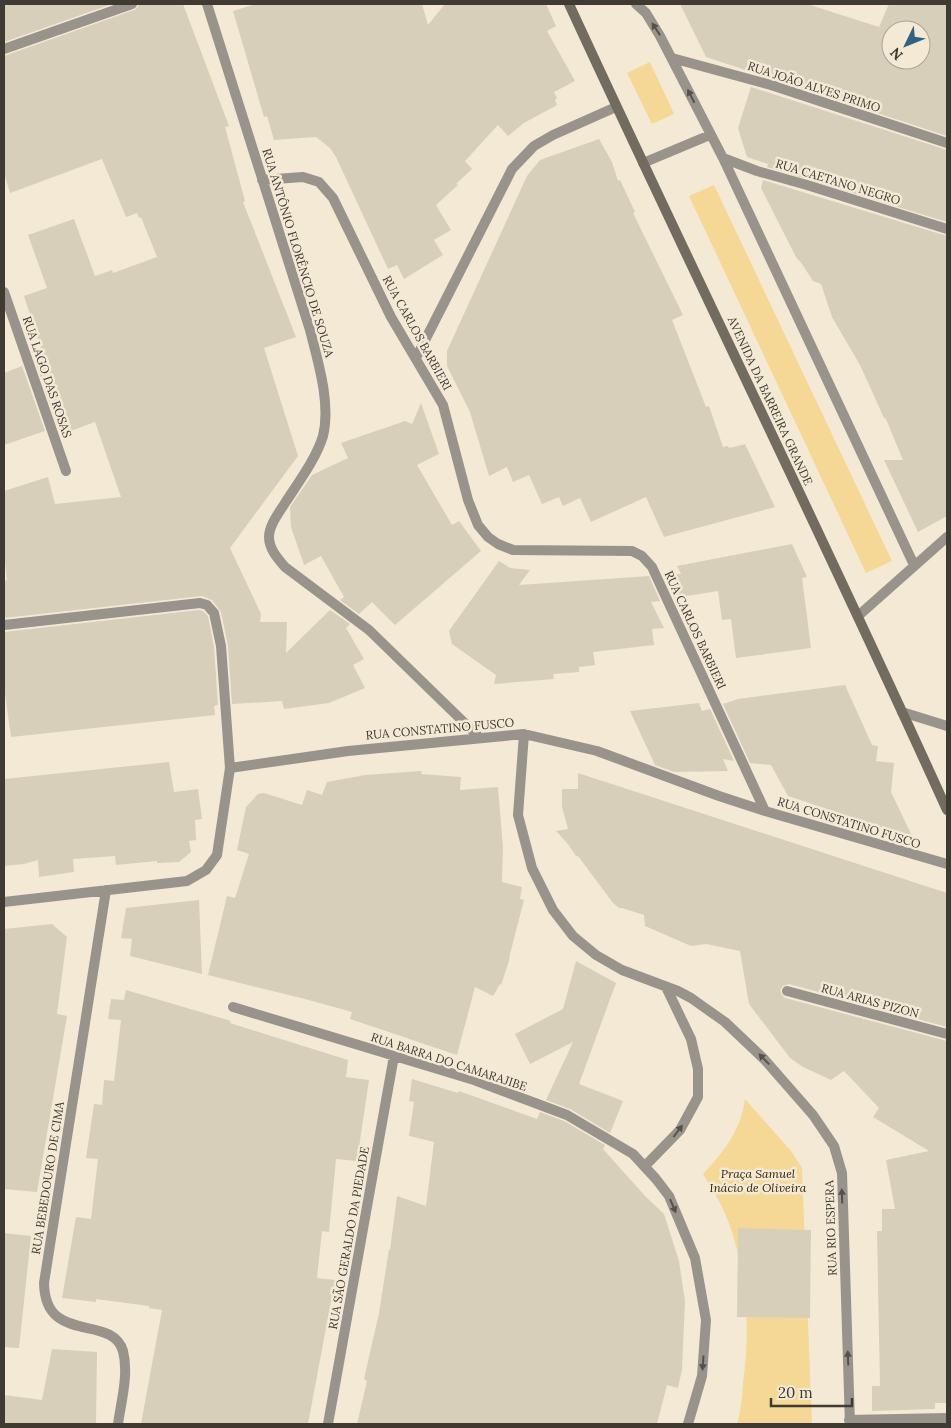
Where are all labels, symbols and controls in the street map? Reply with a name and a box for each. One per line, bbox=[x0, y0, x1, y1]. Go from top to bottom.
north arrow bbox=[881, 20, 931, 70]
one-way arrow bbox=[651, 22, 661, 36]
text: N bbox=[886, 44, 907, 64]
street label: RUA JOÃO ALVES PRIMO bbox=[746, 58, 883, 115]
one-way arrow bbox=[687, 89, 695, 103]
street label: RUA ANTÔNIO FLORÊNCIO DE SOUZA bbox=[259, 147, 338, 360]
street label: RUA CAETANO NEGRO bbox=[774, 155, 902, 208]
street label: RUA CARLOS BARBIERI bbox=[380, 273, 455, 393]
street label: AVENIDA DA BARREIRA GRANDE bbox=[724, 313, 816, 488]
street label: RUA LAGO DAS ROSAS bbox=[20, 314, 75, 440]
street label: RUA CARLOS BARBIERI bbox=[661, 568, 729, 691]
street label: RUA CONSTATINO FUSCO bbox=[365, 715, 515, 742]
street label: RUA CONSTATINO FUSCO bbox=[776, 794, 923, 851]
street label: RUA ARIAS PIZON bbox=[820, 980, 921, 1021]
street label: RUA BARRA DO CAMARAJIBE bbox=[369, 1029, 529, 1094]
one-way arrow bbox=[758, 1053, 770, 1065]
street label: RUA BEBEDOURO DE CIMA bbox=[28, 1100, 67, 1255]
one-way arrow bbox=[673, 1124, 683, 1138]
street label: RUA SÃO GERALDO DA PIEDADE bbox=[325, 1145, 372, 1330]
park label: Praça Samuel Inácio de Oliveira bbox=[710, 1166, 807, 1195]
street label: RUA RIO ESPERA bbox=[821, 1180, 840, 1276]
one-way arrow bbox=[838, 1187, 846, 1203]
one-way arrow bbox=[670, 1199, 678, 1213]
one-way arrow bbox=[843, 1350, 851, 1366]
one-way arrow bbox=[699, 1355, 707, 1371]
scale bar bbox=[771, 1376, 852, 1408]
text: 20 m bbox=[778, 1383, 813, 1402]

